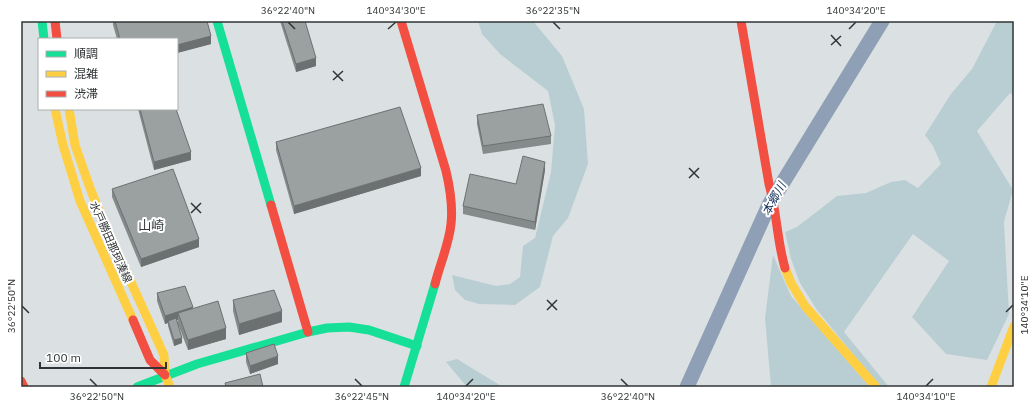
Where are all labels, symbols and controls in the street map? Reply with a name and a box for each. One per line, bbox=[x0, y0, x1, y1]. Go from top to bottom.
text: 36°22'40"N bbox=[261, 4, 315, 17]
text: 140°34'30"E bbox=[366, 4, 426, 17]
text: 36°22'35"N bbox=[526, 4, 580, 17]
text: 140°34'20"E bbox=[826, 4, 886, 17]
legend bbox=[38, 38, 178, 110]
text: 順調 bbox=[74, 46, 98, 61]
text: 混雑 bbox=[74, 66, 98, 81]
text: 渋滞 bbox=[74, 86, 98, 101]
water label: 本郷川 bbox=[758, 178, 790, 218]
street label: 水戸勝田那珂湊線 bbox=[87, 199, 135, 285]
district label: 山崎 bbox=[138, 217, 164, 234]
text: 140°34'10"E bbox=[1018, 275, 1031, 335]
text: 36°22'50"N bbox=[5, 279, 18, 333]
scale bar bbox=[40, 344, 166, 370]
text: 100 m bbox=[46, 350, 81, 365]
text: 36°22'50"N bbox=[70, 390, 124, 403]
text: 36°22'45"N bbox=[335, 390, 389, 403]
text: 140°34'20"E bbox=[436, 390, 496, 403]
text: 36°22'40"N bbox=[601, 390, 655, 403]
text: 140°34'10"E bbox=[896, 390, 956, 403]

